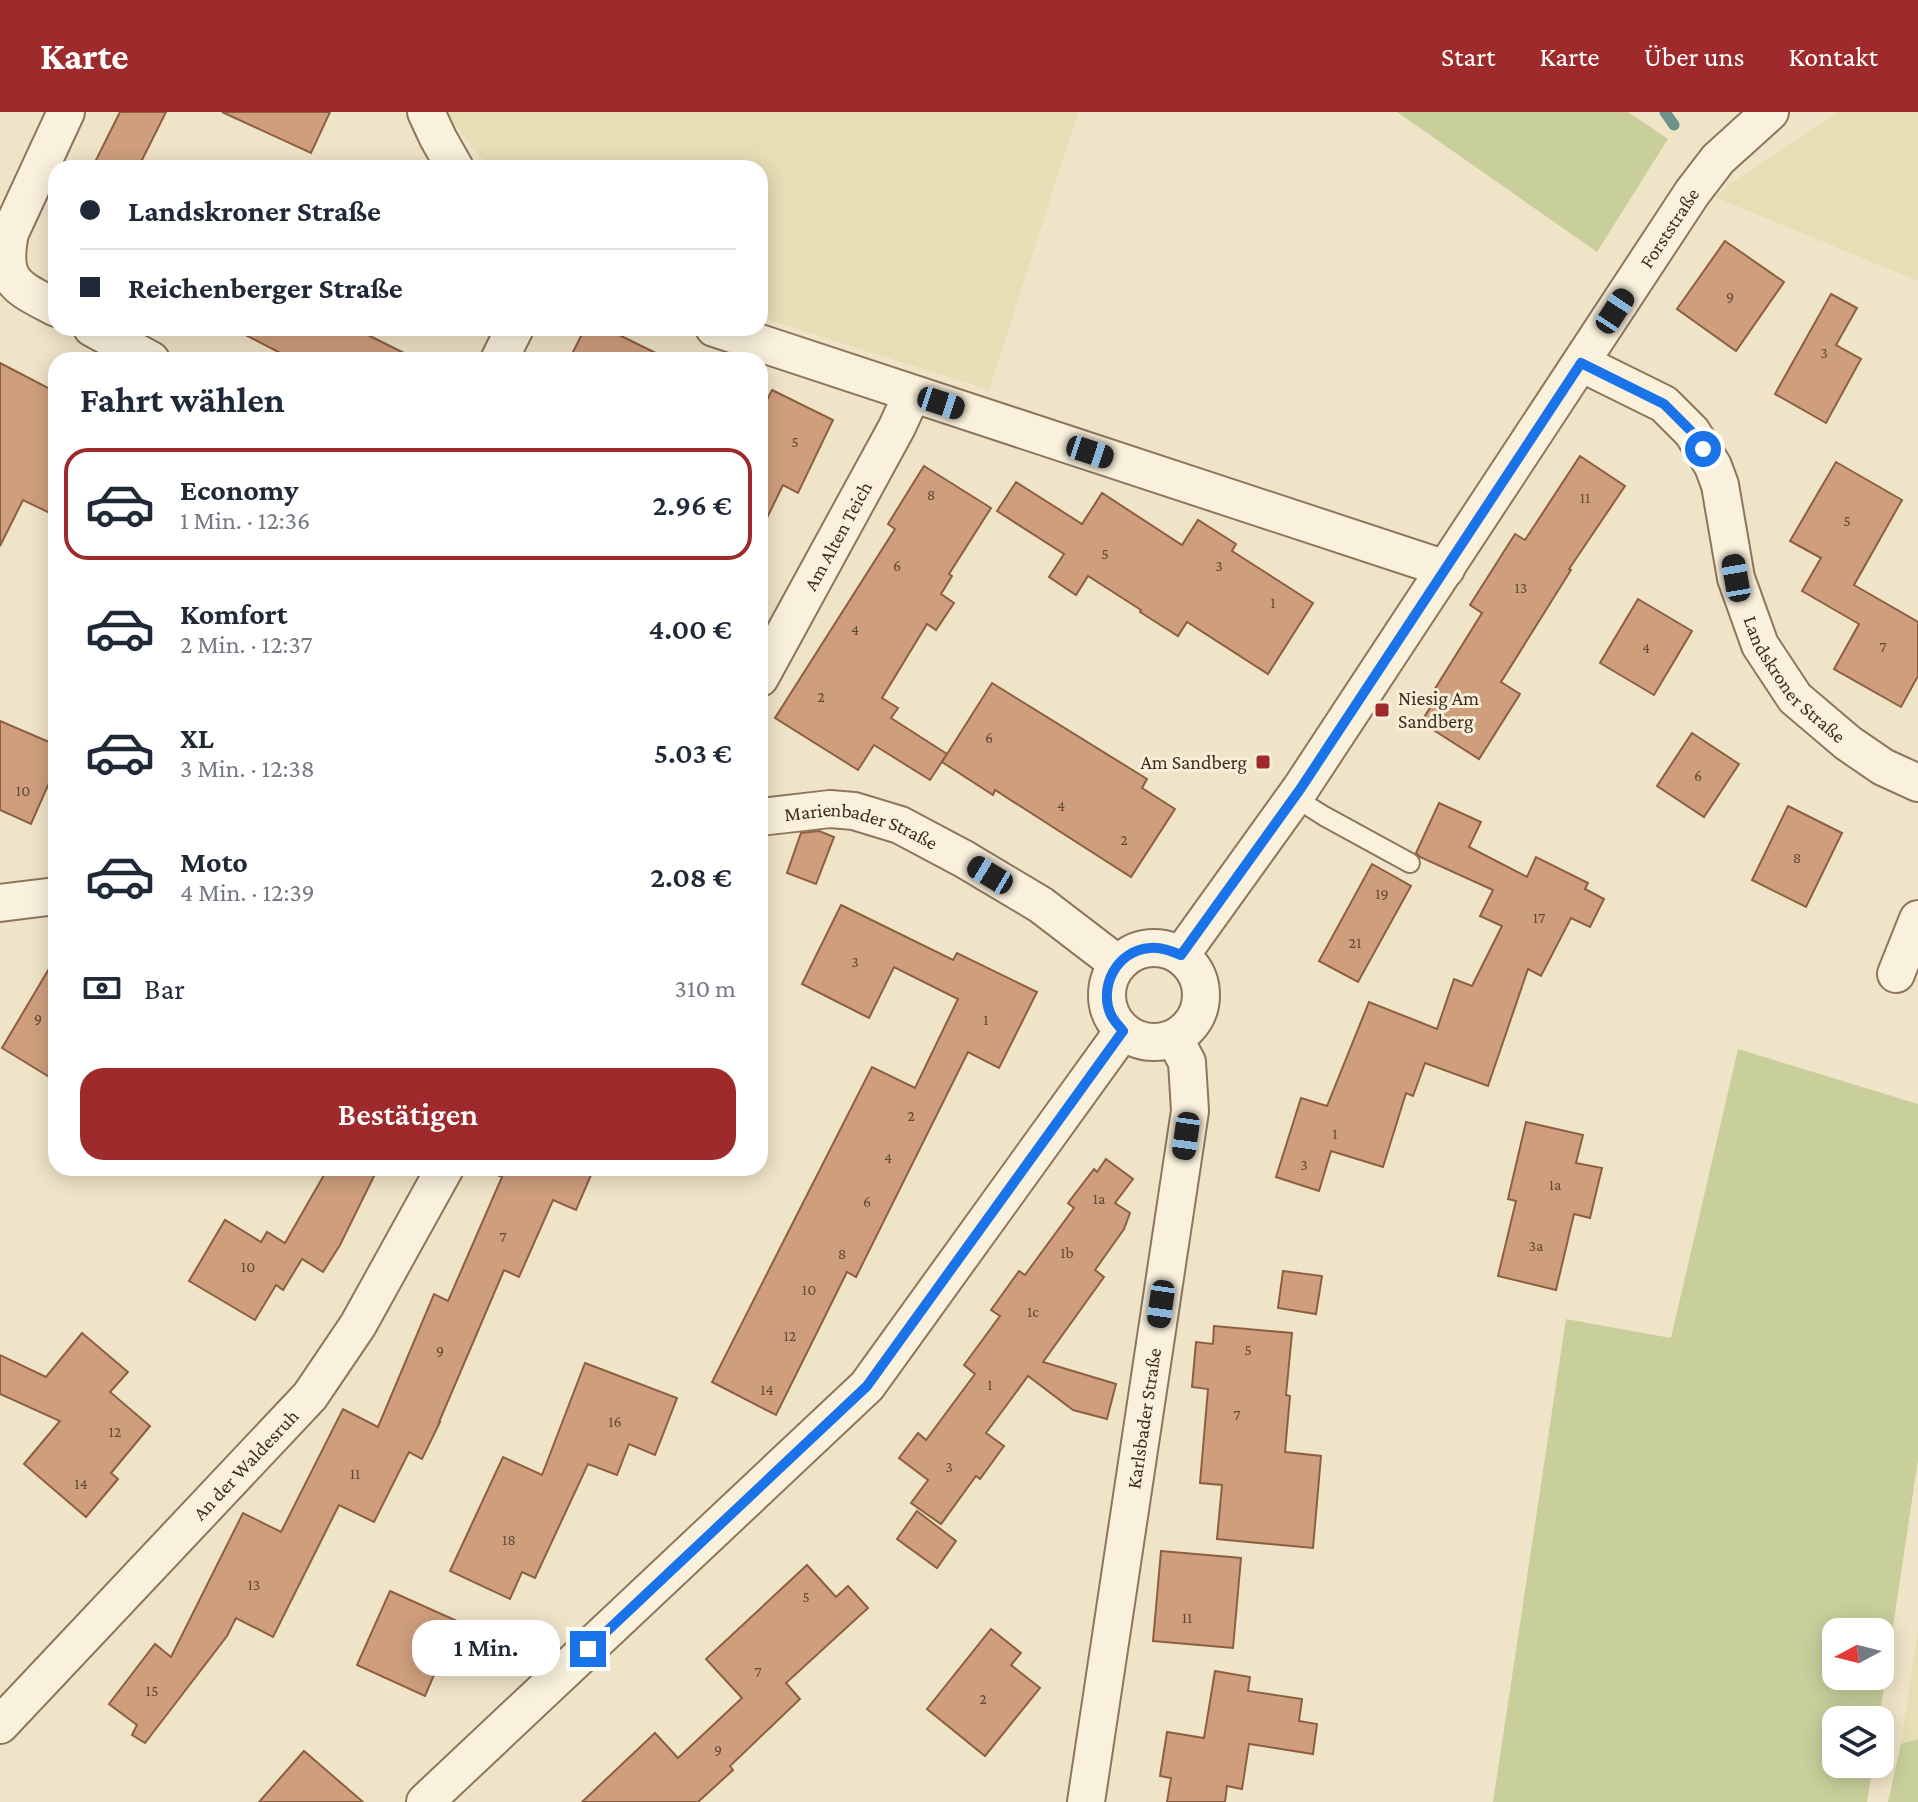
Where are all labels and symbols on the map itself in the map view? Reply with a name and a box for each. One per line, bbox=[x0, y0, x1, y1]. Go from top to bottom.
street label: Forststraße bbox=[1635, 184, 1703, 272]
car bbox=[1592, 284, 1638, 338]
house number: 9 bbox=[1726, 288, 1734, 305]
house number: 3 bbox=[1820, 344, 1828, 361]
car bbox=[914, 384, 968, 422]
route start bbox=[1685, 431, 1721, 467]
house number: 5 bbox=[791, 433, 799, 450]
car bbox=[1063, 433, 1117, 471]
street label: Am Alten Teich bbox=[799, 477, 876, 594]
house number: 8 bbox=[927, 486, 935, 503]
house number: 11 bbox=[1580, 489, 1590, 506]
house number: 5 bbox=[1843, 512, 1851, 529]
house number: 5 bbox=[1101, 545, 1109, 562]
car bbox=[1720, 552, 1752, 604]
house number: 6 bbox=[893, 557, 901, 574]
house number: 3 bbox=[1215, 557, 1223, 574]
house number: 13 bbox=[1515, 579, 1527, 596]
house number: 1 bbox=[1270, 594, 1276, 611]
street label: Landskroner Straße bbox=[1739, 613, 1850, 747]
house number: 4 bbox=[851, 621, 859, 638]
house number: 7 bbox=[1879, 638, 1887, 655]
house number: 4 bbox=[1642, 639, 1650, 656]
place label: Niesig Am Sandberg bbox=[1398, 687, 1479, 733]
house number: 2 bbox=[817, 688, 825, 705]
marker: Niesig Am Sandberg bbox=[1373, 701, 1391, 719]
house number: 6 bbox=[985, 729, 993, 746]
place label: Am Sandberg bbox=[1140, 751, 1247, 774]
marker: Am Sandberg bbox=[1254, 753, 1272, 771]
house number: 6 bbox=[1694, 767, 1702, 784]
house number: 10 bbox=[16, 782, 30, 799]
house number: 4 bbox=[1057, 797, 1065, 814]
street label: Marienbader Straße bbox=[783, 798, 942, 854]
house number: 2 bbox=[1120, 831, 1128, 848]
house number: 8 bbox=[1793, 849, 1801, 866]
car bbox=[963, 852, 1017, 898]
house number: 19 bbox=[1375, 885, 1389, 902]
house number: 17 bbox=[1533, 909, 1546, 926]
house number: 21 bbox=[1349, 934, 1361, 951]
house number: 3 bbox=[851, 953, 859, 970]
house number: 9 bbox=[34, 1010, 42, 1027]
house number: 1 bbox=[983, 1011, 989, 1028]
house number: 2 bbox=[907, 1107, 915, 1124]
car bbox=[1171, 1111, 1201, 1161]
house number: 1 bbox=[1332, 1125, 1338, 1142]
house number: 4 bbox=[884, 1149, 892, 1166]
house number: 3 bbox=[1300, 1156, 1308, 1173]
house number: 1a bbox=[1549, 1176, 1562, 1193]
house number: 1a bbox=[1093, 1190, 1106, 1207]
house number: 6 bbox=[863, 1193, 871, 1210]
house number: 7 bbox=[499, 1228, 507, 1245]
house number: 3a bbox=[1529, 1237, 1544, 1254]
house number: 1b bbox=[1060, 1244, 1074, 1261]
house number: 8 bbox=[838, 1245, 846, 1262]
house number: 10 bbox=[241, 1258, 255, 1275]
car bbox=[1146, 1279, 1176, 1329]
house number: 10 bbox=[802, 1281, 816, 1298]
house number: 1c bbox=[1027, 1303, 1039, 1320]
house number: 12 bbox=[784, 1327, 797, 1344]
house number: 5 bbox=[1244, 1341, 1252, 1358]
house number: 9 bbox=[436, 1342, 444, 1359]
street label: Karlsbader Straße bbox=[1122, 1346, 1165, 1490]
house number: 1 bbox=[987, 1376, 993, 1393]
house number: 14 bbox=[760, 1381, 774, 1398]
street label: An der Waldesruh bbox=[188, 1404, 303, 1524]
house number: 7 bbox=[1233, 1406, 1241, 1423]
house number: 16 bbox=[608, 1413, 622, 1430]
house number: 12 bbox=[109, 1423, 122, 1440]
house number: 3 bbox=[945, 1458, 953, 1475]
house number: 11 bbox=[350, 1465, 360, 1482]
house number: 14 bbox=[74, 1475, 88, 1492]
house number: 18 bbox=[502, 1531, 516, 1548]
house number: 13 bbox=[248, 1576, 260, 1593]
house number: 5 bbox=[802, 1588, 810, 1605]
house number: 11 bbox=[1182, 1609, 1192, 1626]
north arrow bbox=[1822, 1618, 1894, 1690]
callout: 1 Min. bbox=[412, 1621, 560, 1677]
route end bbox=[570, 1631, 606, 1667]
house number: 7 bbox=[754, 1663, 762, 1680]
house number: 15 bbox=[146, 1682, 158, 1699]
house number: 2 bbox=[979, 1690, 987, 1707]
house number: 9 bbox=[714, 1741, 722, 1758]

